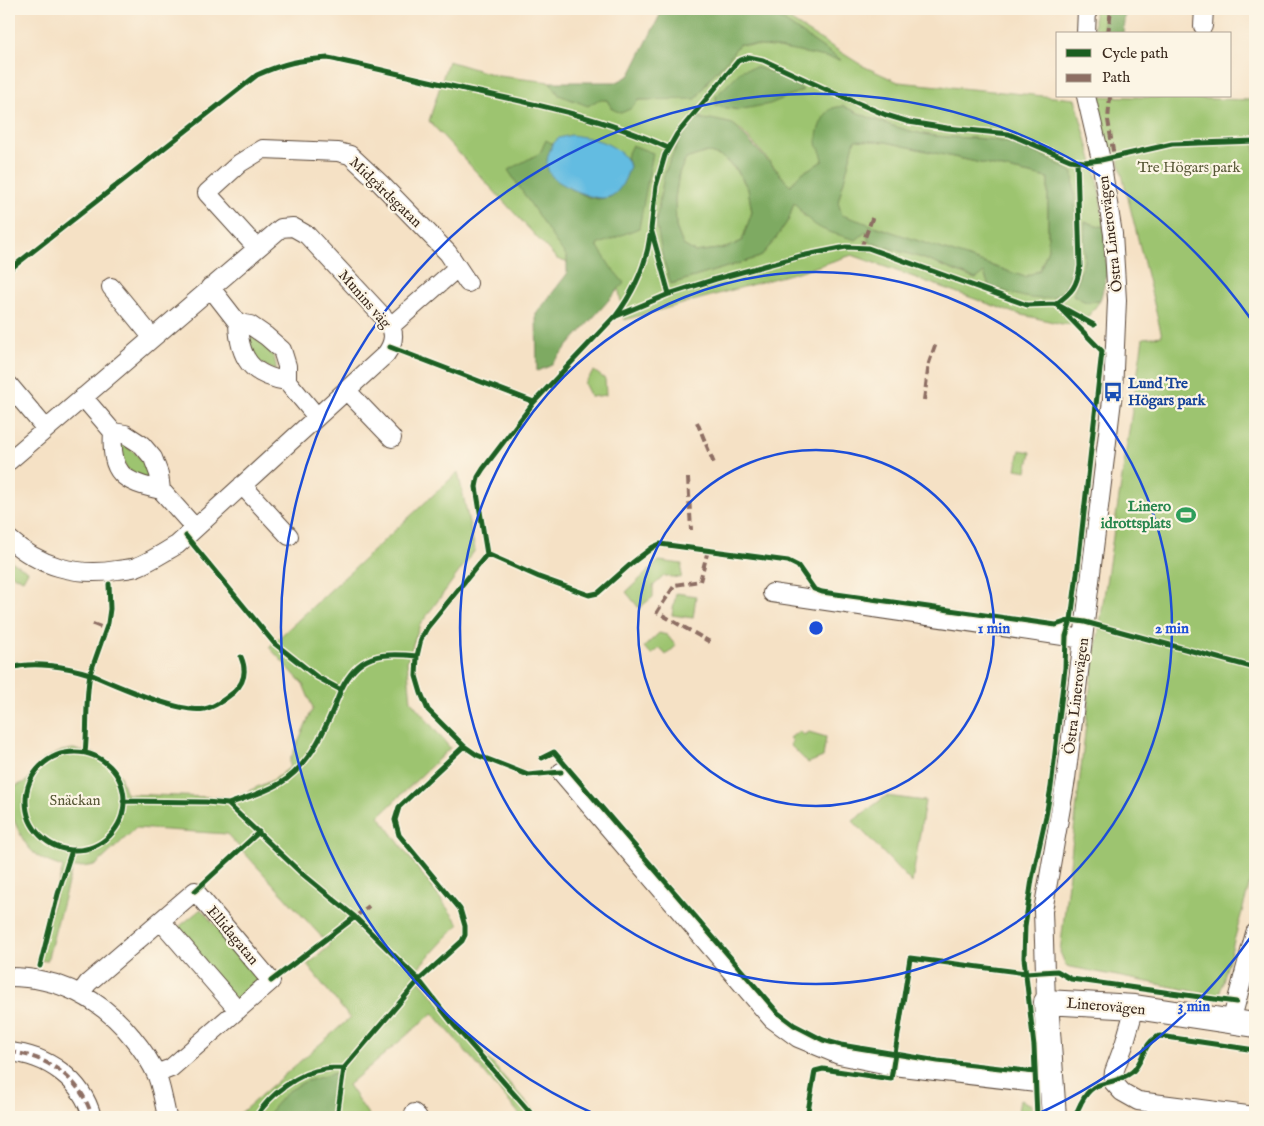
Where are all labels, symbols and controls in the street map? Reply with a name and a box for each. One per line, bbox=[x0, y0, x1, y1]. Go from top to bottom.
legend bbox=[1056, 32, 1232, 98]
text: Cycle path bbox=[1102, 44, 1168, 63]
text: Path bbox=[1102, 68, 1130, 87]
street label: Midgårdsgatan bbox=[345, 153, 426, 232]
park label: Tre Högars park bbox=[1138, 158, 1241, 177]
street label: Östra Linerovägen bbox=[1094, 175, 1127, 293]
street label: Munins väg bbox=[334, 266, 396, 333]
place label: Lund Tre Högars park bbox=[1128, 374, 1206, 410]
bus stop icon: Lund Tre Högars park bbox=[1102, 381, 1124, 403]
place label: Linero idrottsplats bbox=[1101, 497, 1172, 533]
sports icon: Linero idrottsplats bbox=[1175, 504, 1197, 526]
centre of rings bbox=[807, 619, 825, 637]
text: 1 min bbox=[978, 619, 1010, 638]
text: 2 min bbox=[1155, 619, 1189, 638]
street label: Östra Linerovägen bbox=[1060, 637, 1093, 755]
park label: Snäckan bbox=[49, 791, 101, 810]
street label: Ellidagatan bbox=[202, 902, 263, 969]
street label: Linerovägen bbox=[1066, 994, 1146, 1019]
text: 3 min bbox=[1178, 997, 1210, 1016]

